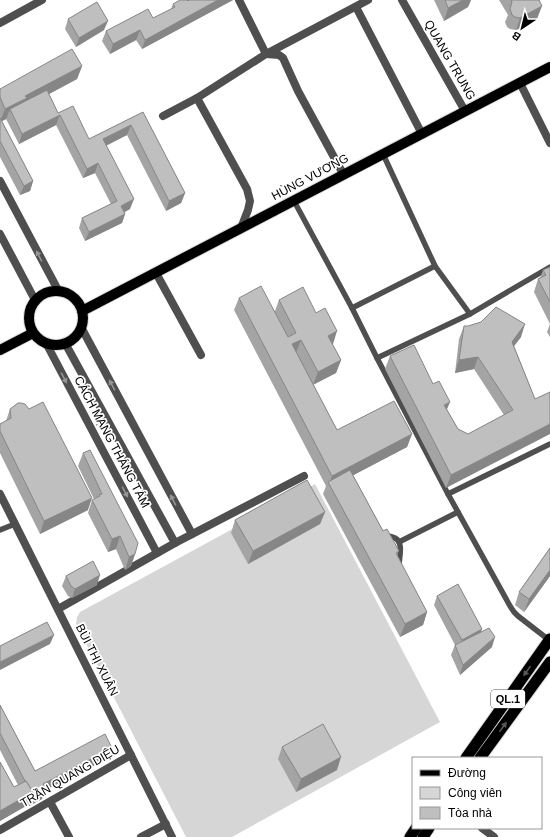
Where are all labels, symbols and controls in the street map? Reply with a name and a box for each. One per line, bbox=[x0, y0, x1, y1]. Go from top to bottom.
north arrow bbox=[502, 8, 542, 48]
street label: QUANG TRUNG bbox=[421, 18, 479, 102]
text: B bbox=[510, 29, 523, 43]
street label: HÙNG VƯƠNG bbox=[269, 150, 351, 203]
one-way arrow bbox=[36, 250, 43, 262]
one-way arrow bbox=[61, 372, 68, 383]
street label: CÁCH MẠNG THÁNG TÁM bbox=[71, 373, 154, 510]
one-way arrow bbox=[109, 379, 115, 391]
one-way arrow bbox=[122, 487, 129, 498]
one-way arrow bbox=[170, 494, 176, 506]
street label: BÙI THỊ XUÂN bbox=[73, 621, 122, 698]
one-way arrow bbox=[523, 666, 531, 676]
road number: QL.1 bbox=[491, 690, 525, 708]
one-way arrow bbox=[499, 721, 507, 732]
street label: TRẦN QUANG DIỆU bbox=[17, 741, 122, 810]
legend bbox=[412, 757, 542, 829]
text: Đường bbox=[448, 766, 486, 780]
text: Công viên bbox=[448, 786, 502, 800]
text: Tòa nhà bbox=[448, 806, 492, 820]

